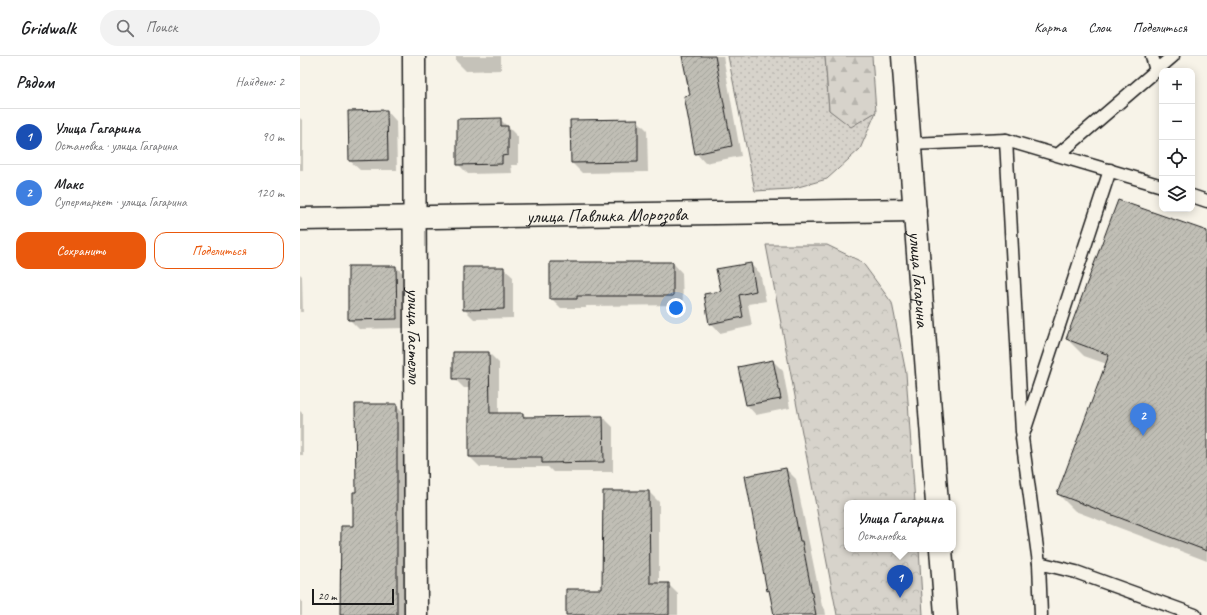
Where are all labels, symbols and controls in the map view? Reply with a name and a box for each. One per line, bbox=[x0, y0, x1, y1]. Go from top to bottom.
search box bbox=[100, 10, 380, 46]
text: Gridwalk bbox=[20, 16, 76, 40]
icon: search bbox=[114, 17, 136, 39]
text: Поиск bbox=[146, 18, 177, 37]
text: Карта bbox=[1034, 19, 1066, 36]
text: Слои bbox=[1088, 19, 1111, 36]
text: Поделиться bbox=[1133, 19, 1187, 36]
map controls bbox=[1159, 68, 1195, 212]
button: + bbox=[1159, 68, 1195, 104]
text: Рядом bbox=[16, 72, 54, 93]
text: Найдено: 2 bbox=[236, 74, 284, 90]
button: − bbox=[1159, 104, 1195, 140]
text: Улица Гагарина bbox=[54, 119, 140, 138]
text: 1 bbox=[26, 129, 32, 145]
text: 90 m bbox=[262, 129, 284, 145]
text: Остановка · улица Гагарина bbox=[54, 138, 177, 154]
button: locate bbox=[1159, 140, 1195, 176]
text: Макс bbox=[54, 175, 83, 194]
button: layers bbox=[1159, 176, 1195, 212]
text: 2 bbox=[26, 185, 32, 201]
text: 120 m bbox=[256, 185, 284, 201]
text: Супермаркет · улица Гагарина bbox=[54, 194, 187, 210]
street label: улица Павлика Морозова bbox=[525, 202, 689, 229]
street label: улица Гагарина bbox=[903, 230, 935, 330]
button: Сохранить bbox=[16, 232, 146, 269]
button: Поделиться bbox=[154, 232, 284, 269]
street label: улица Гастелло bbox=[402, 287, 426, 385]
your location bbox=[666, 298, 686, 318]
pin: 2 bbox=[1130, 403, 1156, 436]
popup bbox=[844, 500, 956, 552]
text: Улица Гагарина bbox=[857, 509, 943, 528]
text: Остановка bbox=[857, 528, 906, 544]
pin: 1 bbox=[887, 565, 913, 598]
scale bar bbox=[312, 587, 394, 606]
text: 20 m bbox=[318, 589, 337, 603]

